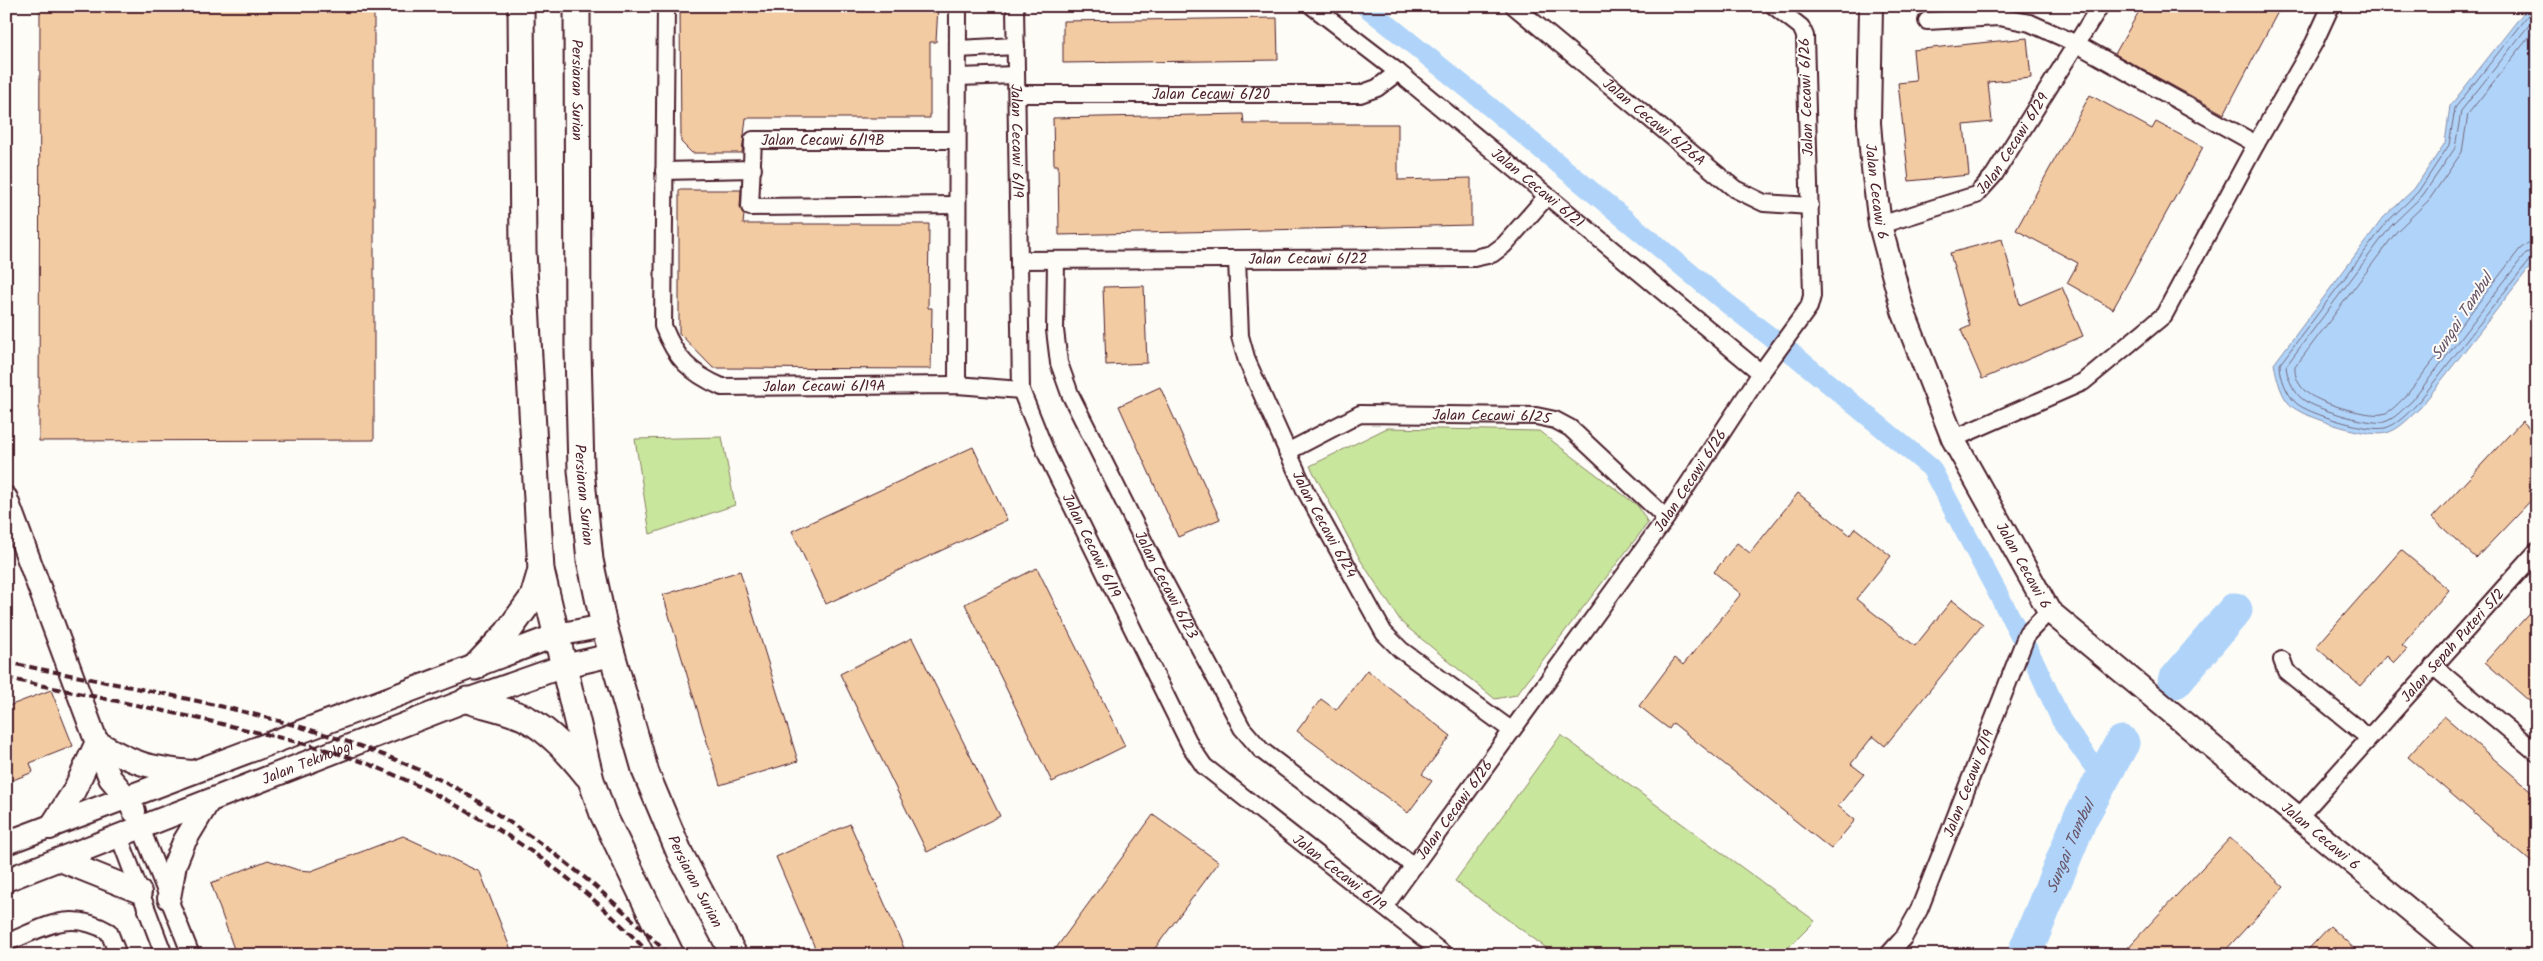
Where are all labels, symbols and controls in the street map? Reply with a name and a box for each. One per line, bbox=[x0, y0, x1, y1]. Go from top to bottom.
street label: Jalan Cecawi 6/26 bbox=[1793, 37, 1821, 157]
street label: Persiaran Surian bbox=[564, 39, 588, 141]
street label: Jalan Cecawi 6/26A bbox=[1597, 73, 1710, 173]
street label: Jalan Cecawi 6/20 bbox=[1152, 83, 1270, 107]
street label: Jalan Cecawi 6/19 bbox=[1003, 84, 1029, 199]
street label: Jalan Cecawi 6/29 bbox=[1971, 88, 2056, 200]
street label: Jalan Cecawi 6/19B bbox=[761, 129, 885, 153]
street label: Jalan Cecawi 6/21 bbox=[1485, 143, 1589, 235]
street label: Jalan Cecawi 6 bbox=[1858, 143, 1894, 242]
street label: Jalan Cecawi 6/22 bbox=[1248, 247, 1368, 272]
water label: Sungai Tambul bbox=[2425, 266, 2501, 365]
street label: Jalan Cecawi 6/19A bbox=[763, 375, 886, 400]
street label: Jalan Cecawi 6/25 bbox=[1432, 404, 1554, 432]
street label: Jalan Cecawi 6/26 bbox=[1648, 425, 1734, 538]
street label: Persiaran Surian bbox=[567, 444, 599, 547]
street label: Jalan Cecawi 6/24 bbox=[1285, 467, 1362, 583]
street label: Jalan Cecawi 6/19 bbox=[1055, 490, 1127, 603]
street label: Jalan Cecawi 6 bbox=[1989, 518, 2057, 614]
street label: Jalan Cecawi 6/23 bbox=[1127, 527, 1204, 644]
street label: Jalan Sepah Puteri 5/2 bbox=[2396, 583, 2511, 708]
street label: Jalan Cecawi 6/19 bbox=[1938, 726, 2002, 841]
street label: Jalan Teknologi bbox=[259, 734, 359, 792]
street label: Jalan Cecawi 6/26 bbox=[1411, 755, 1500, 866]
water label: Sungai Tambul bbox=[2040, 793, 2104, 897]
street label: Jalan Cecawi 6 bbox=[2275, 797, 2365, 877]
street label: Jalan Cecawi 6/19 bbox=[1287, 829, 1392, 918]
street label: Persiaran Surian bbox=[660, 832, 728, 933]

